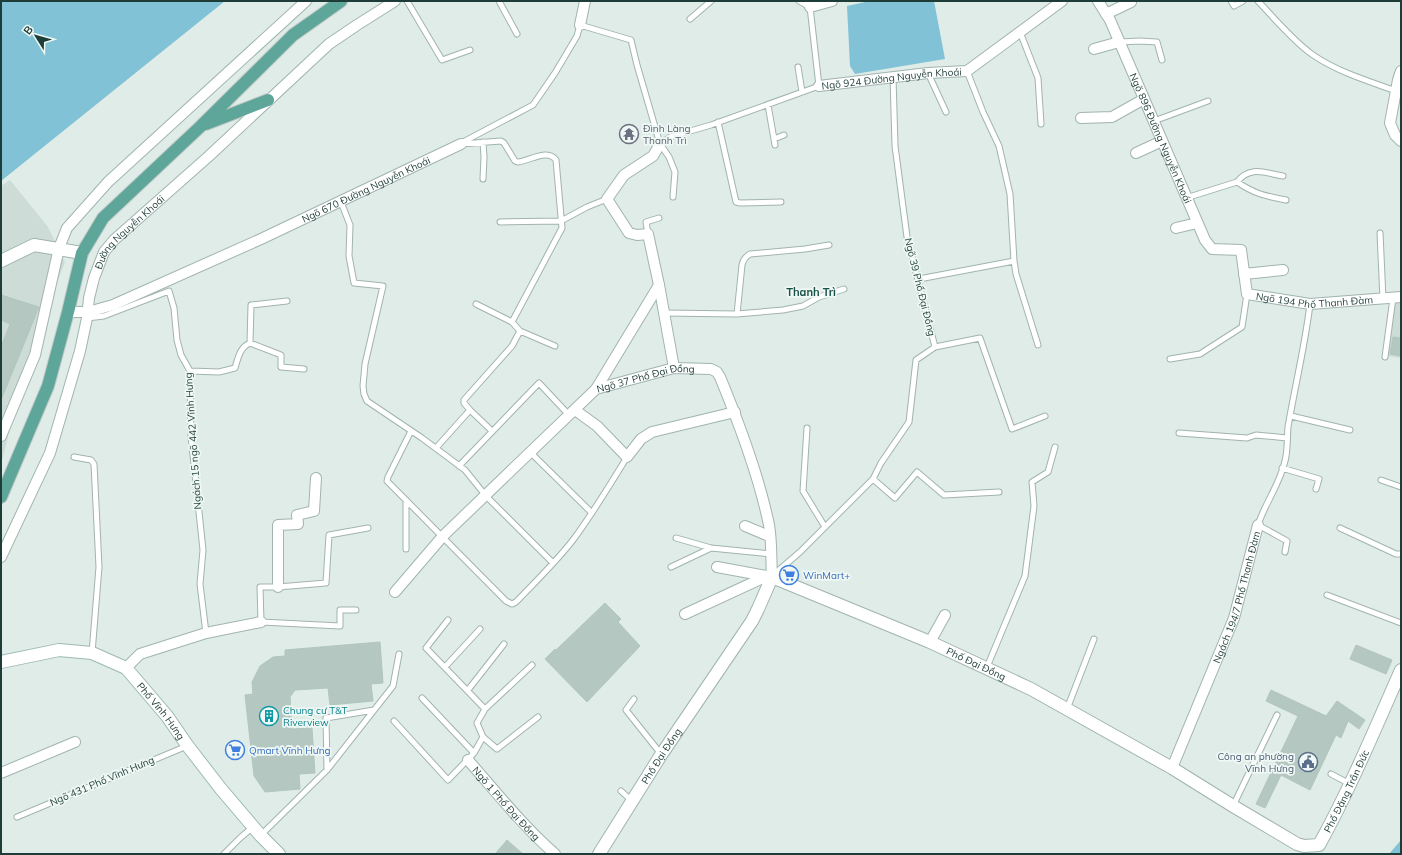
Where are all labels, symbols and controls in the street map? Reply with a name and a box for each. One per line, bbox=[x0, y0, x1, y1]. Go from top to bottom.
north arrow bbox=[16, 16, 56, 56]
text: B bbox=[20, 22, 36, 37]
street label: Ngõ 924 Đường Nguyễn Khoái bbox=[821, 65, 962, 92]
street label: Ngõ 896 Đường Nguyễn Khoái bbox=[1127, 71, 1195, 205]
place label: Đình Làng Thanh Trì bbox=[643, 122, 691, 147]
temple icon: Đình Làng Thanh Trì bbox=[618, 123, 640, 145]
street label: Ngõ 670 Đường Nguyễn Khoái bbox=[299, 153, 432, 225]
street label: Đường Nguyễn Khoái bbox=[92, 192, 167, 271]
street label: Ngõ 39 Phố Đại Đồng bbox=[902, 237, 938, 337]
district label: Thanh Trì bbox=[786, 285, 836, 299]
street label: Ngõ 194 Phố Thanh Đàm bbox=[1255, 289, 1374, 310]
street label: Ngõ 37 Phố Đại Đồng bbox=[595, 361, 695, 395]
street label: Ngách 15 ngõ 442 Vĩnh Hưng bbox=[182, 372, 204, 510]
street label: Ngách 194/7 Phố Thanh Đàm bbox=[1210, 529, 1263, 665]
supermarket icon: WinMart+ bbox=[778, 564, 800, 586]
place label: WinMart+ bbox=[803, 569, 850, 582]
street label: Phố Đại Đồng bbox=[944, 644, 1008, 683]
street label: Phố Vĩnh Hưng bbox=[134, 679, 188, 742]
place label: Chung cư T&T Riverview bbox=[283, 704, 348, 729]
building icon: Chung cư T&T Riverview bbox=[258, 705, 280, 727]
street label: Phố Đại Đồng bbox=[638, 725, 684, 786]
supermarket icon: Qmart Vĩnh Hưng bbox=[224, 739, 246, 761]
place label: Qmart Vĩnh Hưng bbox=[249, 744, 331, 757]
street label: Phố Đặng Trần Đức bbox=[1320, 748, 1372, 835]
place label: Công an phường Vĩnh Hưng bbox=[1218, 750, 1294, 775]
public building icon: Công an phường Vĩnh Hưng bbox=[1297, 751, 1319, 773]
street label: Ngõ 431 Phố Vĩnh Hưng bbox=[48, 753, 156, 809]
street label: Ngõ 1 Phố Đại Đồng bbox=[470, 764, 543, 843]

